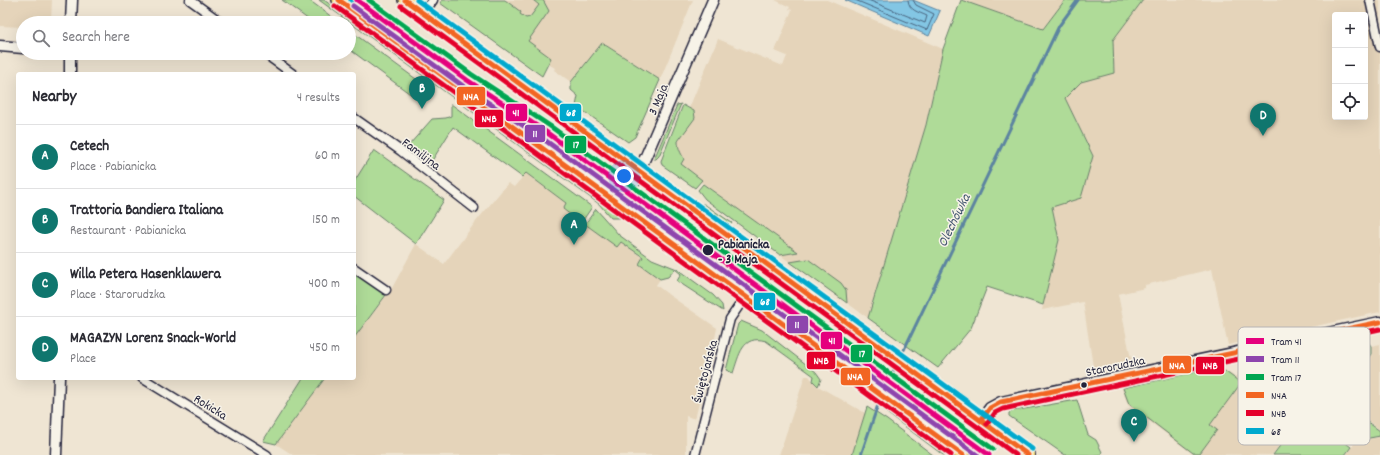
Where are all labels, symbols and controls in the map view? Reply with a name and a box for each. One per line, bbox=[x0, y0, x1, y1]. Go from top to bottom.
map controls bbox=[1332, 12, 1368, 120]
button: + bbox=[1332, 12, 1368, 48]
search box bbox=[16, 16, 356, 60]
icon: search bbox=[30, 27, 52, 49]
text: Search here bbox=[62, 27, 130, 49]
button: − bbox=[1332, 48, 1368, 84]
pin: B bbox=[409, 76, 435, 109]
street label: 3 Maja bbox=[644, 81, 675, 118]
button: locate bbox=[1332, 84, 1368, 120]
text: Nearby bbox=[32, 86, 76, 110]
line badge: N4A bbox=[456, 86, 486, 106]
text: 4 results bbox=[297, 89, 340, 108]
text: N4A bbox=[463, 90, 479, 106]
line badge: 41 bbox=[505, 103, 528, 122]
line badge: 68 bbox=[559, 103, 582, 122]
pin: D bbox=[1250, 103, 1276, 136]
text: 41 bbox=[513, 106, 519, 122]
text: 68 bbox=[566, 106, 576, 122]
line badge: N4B bbox=[474, 109, 504, 128]
text: N4B bbox=[481, 112, 497, 128]
line badge: 11 bbox=[524, 124, 546, 143]
text: 11 bbox=[533, 127, 537, 143]
street label: Familijna bbox=[397, 134, 445, 176]
line badge: 17 bbox=[564, 135, 587, 154]
text: Cetech bbox=[70, 136, 109, 158]
text: 17 bbox=[573, 138, 580, 154]
text: A bbox=[41, 147, 49, 166]
text: 60 m bbox=[315, 147, 340, 166]
text: Place · Pabianicka bbox=[70, 158, 156, 177]
your location bbox=[614, 166, 634, 186]
water label: Olechówka bbox=[933, 190, 977, 251]
text: Trattoria Bandiera Italiana bbox=[70, 200, 223, 222]
text: B bbox=[42, 211, 48, 230]
text: 150 m bbox=[312, 211, 340, 230]
pin: A bbox=[561, 212, 587, 245]
text: Restaurant · Pabianicka bbox=[70, 222, 186, 241]
place label: Pabianicka - 3 Maja bbox=[718, 236, 770, 270]
marker: Pabianicka - 3 Maja bbox=[701, 243, 715, 257]
text: Willa Petera Hasenklawera bbox=[70, 264, 221, 286]
text: C bbox=[42, 275, 48, 294]
text: 400 m bbox=[309, 275, 340, 294]
text: Place · Starorudzka bbox=[70, 286, 165, 305]
line badge: 68 bbox=[753, 292, 776, 311]
text: 68 bbox=[760, 295, 770, 311]
line badge: 11 bbox=[786, 315, 809, 334]
text: 11 bbox=[795, 318, 799, 334]
legend bbox=[1238, 327, 1370, 445]
text: MAGAZYN Lorenz Snack-World bbox=[70, 328, 236, 350]
line badge: 41 bbox=[820, 331, 843, 350]
text: 41 bbox=[829, 334, 835, 350]
text: Tram 41 bbox=[1271, 335, 1302, 351]
street label: Świętojańska bbox=[689, 337, 724, 405]
text: D bbox=[42, 339, 48, 358]
text: 450 m bbox=[310, 339, 340, 358]
line badge: 17 bbox=[850, 344, 873, 363]
text: 17 bbox=[859, 347, 866, 363]
text: Place bbox=[70, 350, 96, 369]
line badge: N4B bbox=[806, 351, 836, 370]
street label: Starorudzka bbox=[1084, 352, 1148, 383]
text: Tram 11 bbox=[1271, 353, 1300, 369]
text: N4B bbox=[813, 354, 829, 370]
line badge: N4A bbox=[1162, 355, 1192, 374]
line badge: N4B bbox=[1195, 356, 1225, 375]
text: N4A bbox=[1169, 359, 1185, 375]
text: N4B bbox=[1202, 359, 1218, 375]
line badge: N4A bbox=[840, 367, 871, 386]
text: N4A bbox=[847, 370, 863, 386]
text: Tram 17 bbox=[1271, 371, 1301, 387]
unlabelled marker bbox=[1079, 380, 1089, 390]
text: N4A bbox=[1271, 389, 1287, 405]
street label: Rokicka bbox=[189, 390, 231, 426]
text: N4B bbox=[1271, 407, 1286, 423]
pin: C bbox=[1121, 409, 1147, 442]
text: 68 bbox=[1271, 425, 1281, 441]

